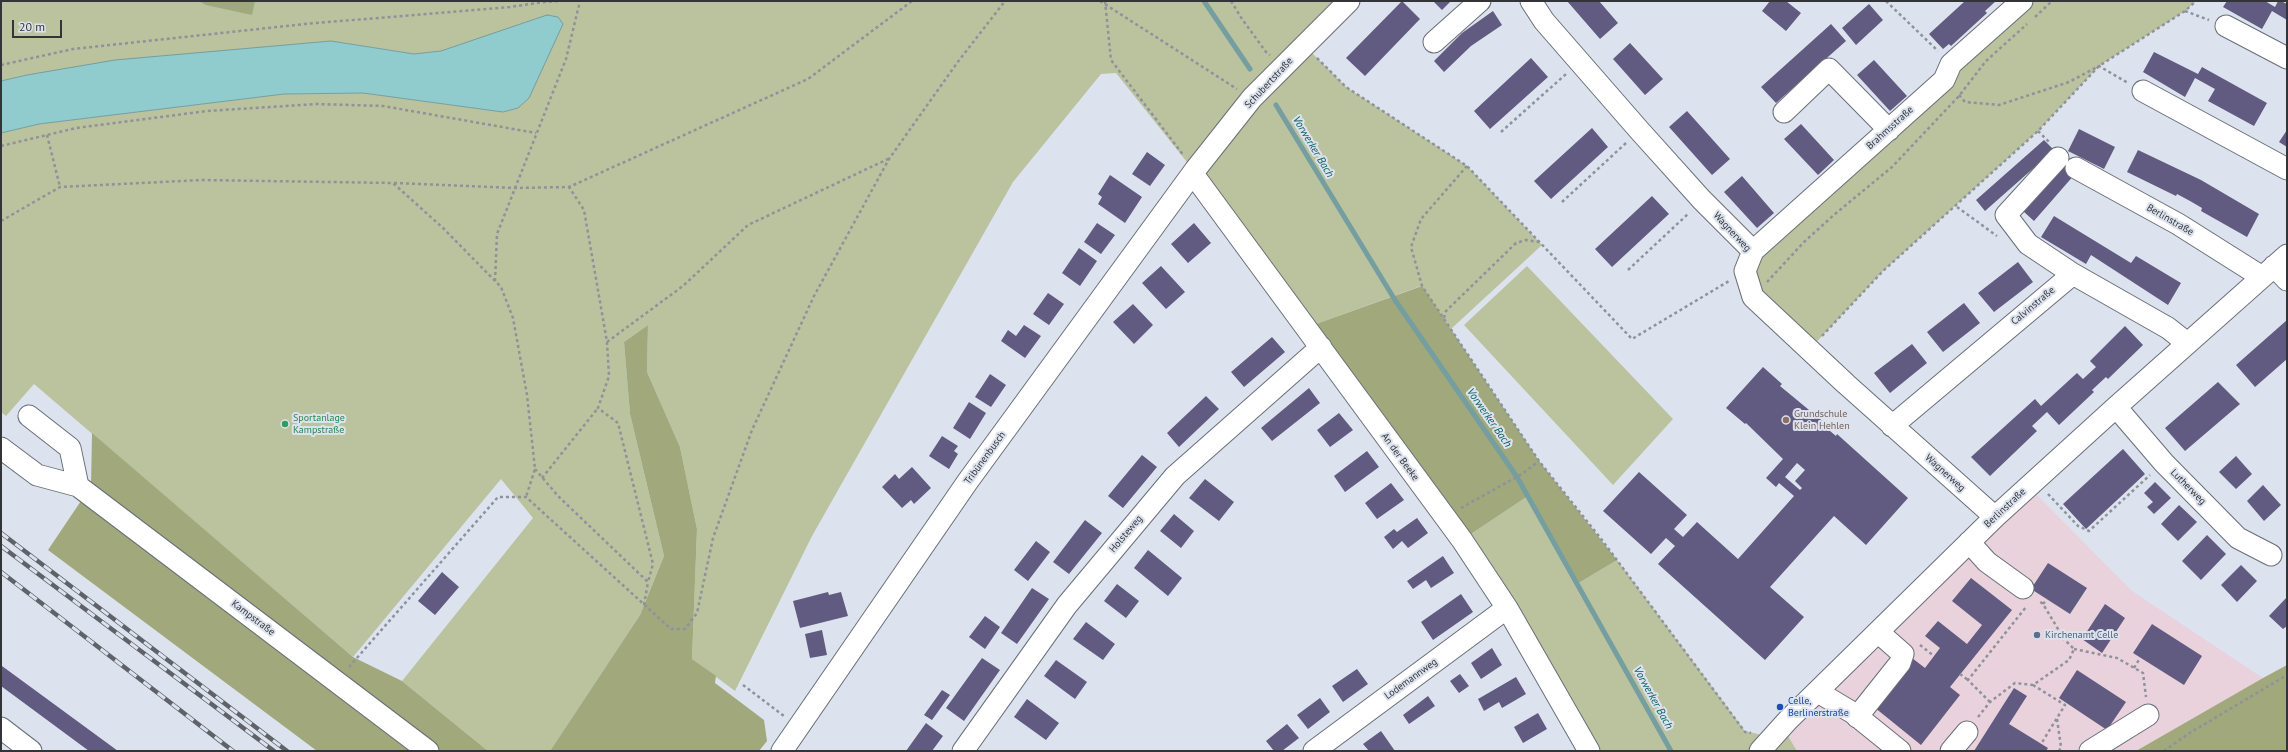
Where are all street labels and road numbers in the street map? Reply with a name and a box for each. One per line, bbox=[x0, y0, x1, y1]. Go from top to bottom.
street label: Schubertstraße bbox=[1242, 55, 1296, 111]
street label: Brahmsstraße bbox=[1864, 104, 1916, 152]
street label: Berlinstraße bbox=[2144, 202, 2196, 238]
street label: Wagnerweg bbox=[1711, 210, 1753, 254]
street label: Calvinstraße bbox=[2009, 284, 2057, 328]
street label: Tribünenbusch bbox=[962, 429, 1008, 487]
street label: An der Beeke bbox=[1379, 431, 1421, 483]
street label: Wagnerweg bbox=[1923, 452, 1967, 494]
street label: Lutherweg bbox=[2168, 467, 2208, 507]
street label: Berlinstraße bbox=[1982, 486, 2028, 530]
street label: Holsteweg bbox=[1107, 513, 1145, 555]
street label: Kampstraße bbox=[229, 598, 277, 638]
street label: Lodemannweg bbox=[1382, 656, 1440, 702]

